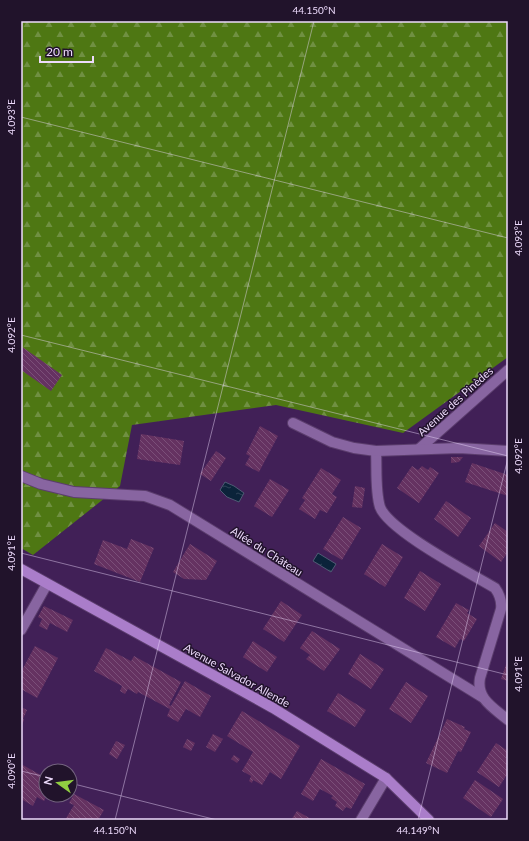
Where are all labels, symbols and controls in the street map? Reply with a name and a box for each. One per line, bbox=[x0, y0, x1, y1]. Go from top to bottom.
text: 44.150°N bbox=[292, 4, 336, 16]
scale bar bbox=[40, 38, 93, 64]
text: 20 m bbox=[46, 44, 73, 59]
text: 4.093°E bbox=[5, 99, 17, 135]
text: 4.093°E bbox=[512, 220, 524, 256]
text: 4.092°E bbox=[5, 317, 17, 353]
street label: Avenue des Pinèdes bbox=[415, 364, 495, 438]
text: 4.092°E bbox=[512, 438, 524, 474]
street label: Allée du Château bbox=[229, 524, 305, 578]
text: 4.091°E bbox=[5, 535, 17, 571]
street label: Avenue Salvador Allende bbox=[182, 640, 293, 710]
text: 4.091°E bbox=[512, 656, 524, 692]
text: 4.090°E bbox=[5, 753, 17, 789]
north arrow bbox=[38, 763, 78, 803]
text: N bbox=[40, 775, 55, 786]
text: 44.150°N bbox=[93, 824, 137, 836]
text: 44.149°N bbox=[396, 824, 440, 836]

